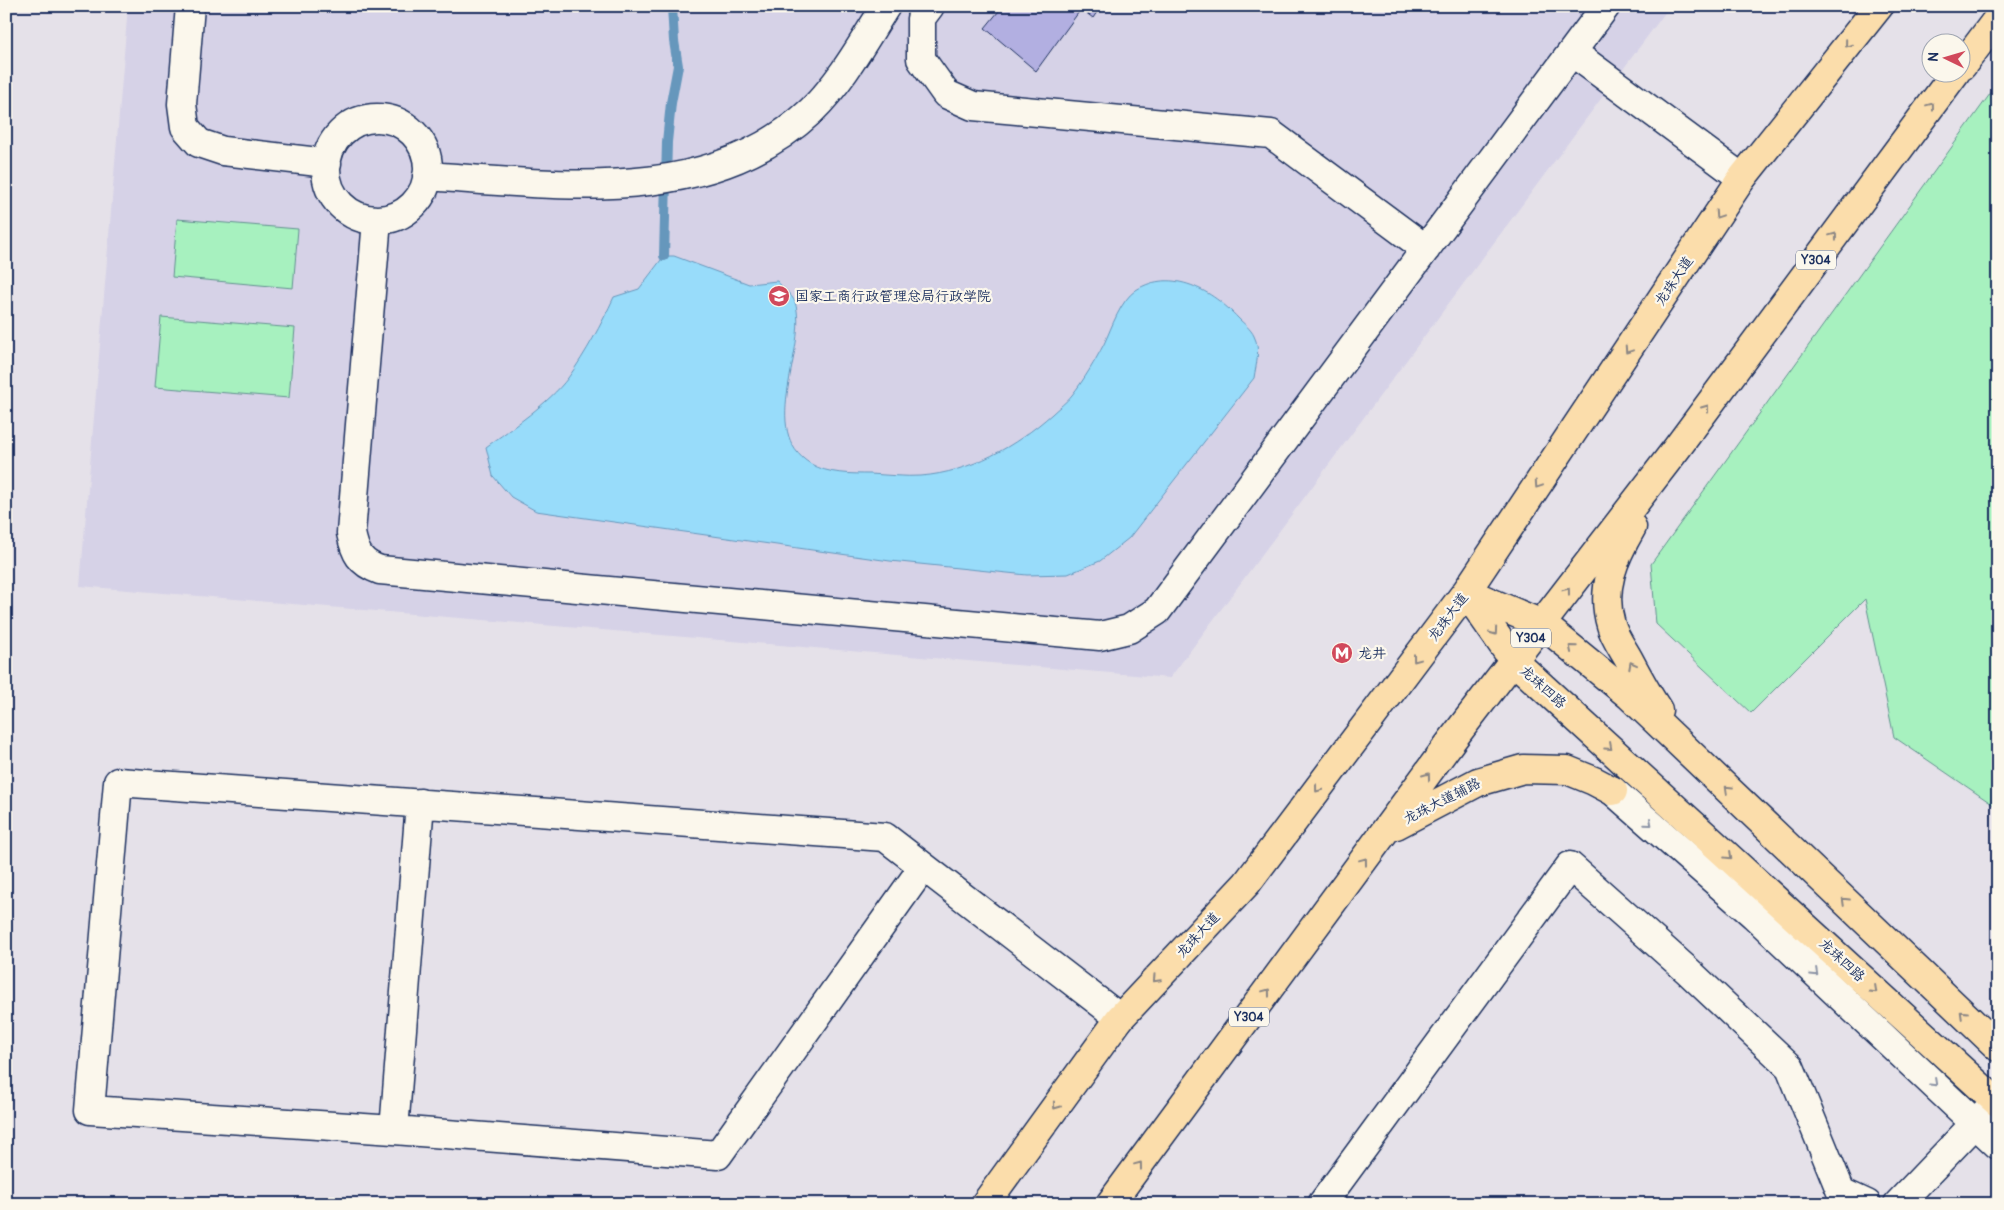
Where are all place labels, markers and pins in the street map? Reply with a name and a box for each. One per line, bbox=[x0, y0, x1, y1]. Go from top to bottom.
school or university icon: 国家工商行政管理总局行政学院 bbox=[767, 284, 791, 308]
place label: 国家工商行政管理总局行政学院 bbox=[795, 288, 991, 305]
metro station icon: 龙井 bbox=[1330, 641, 1354, 665]
place label: 龙井 bbox=[1358, 645, 1386, 662]

